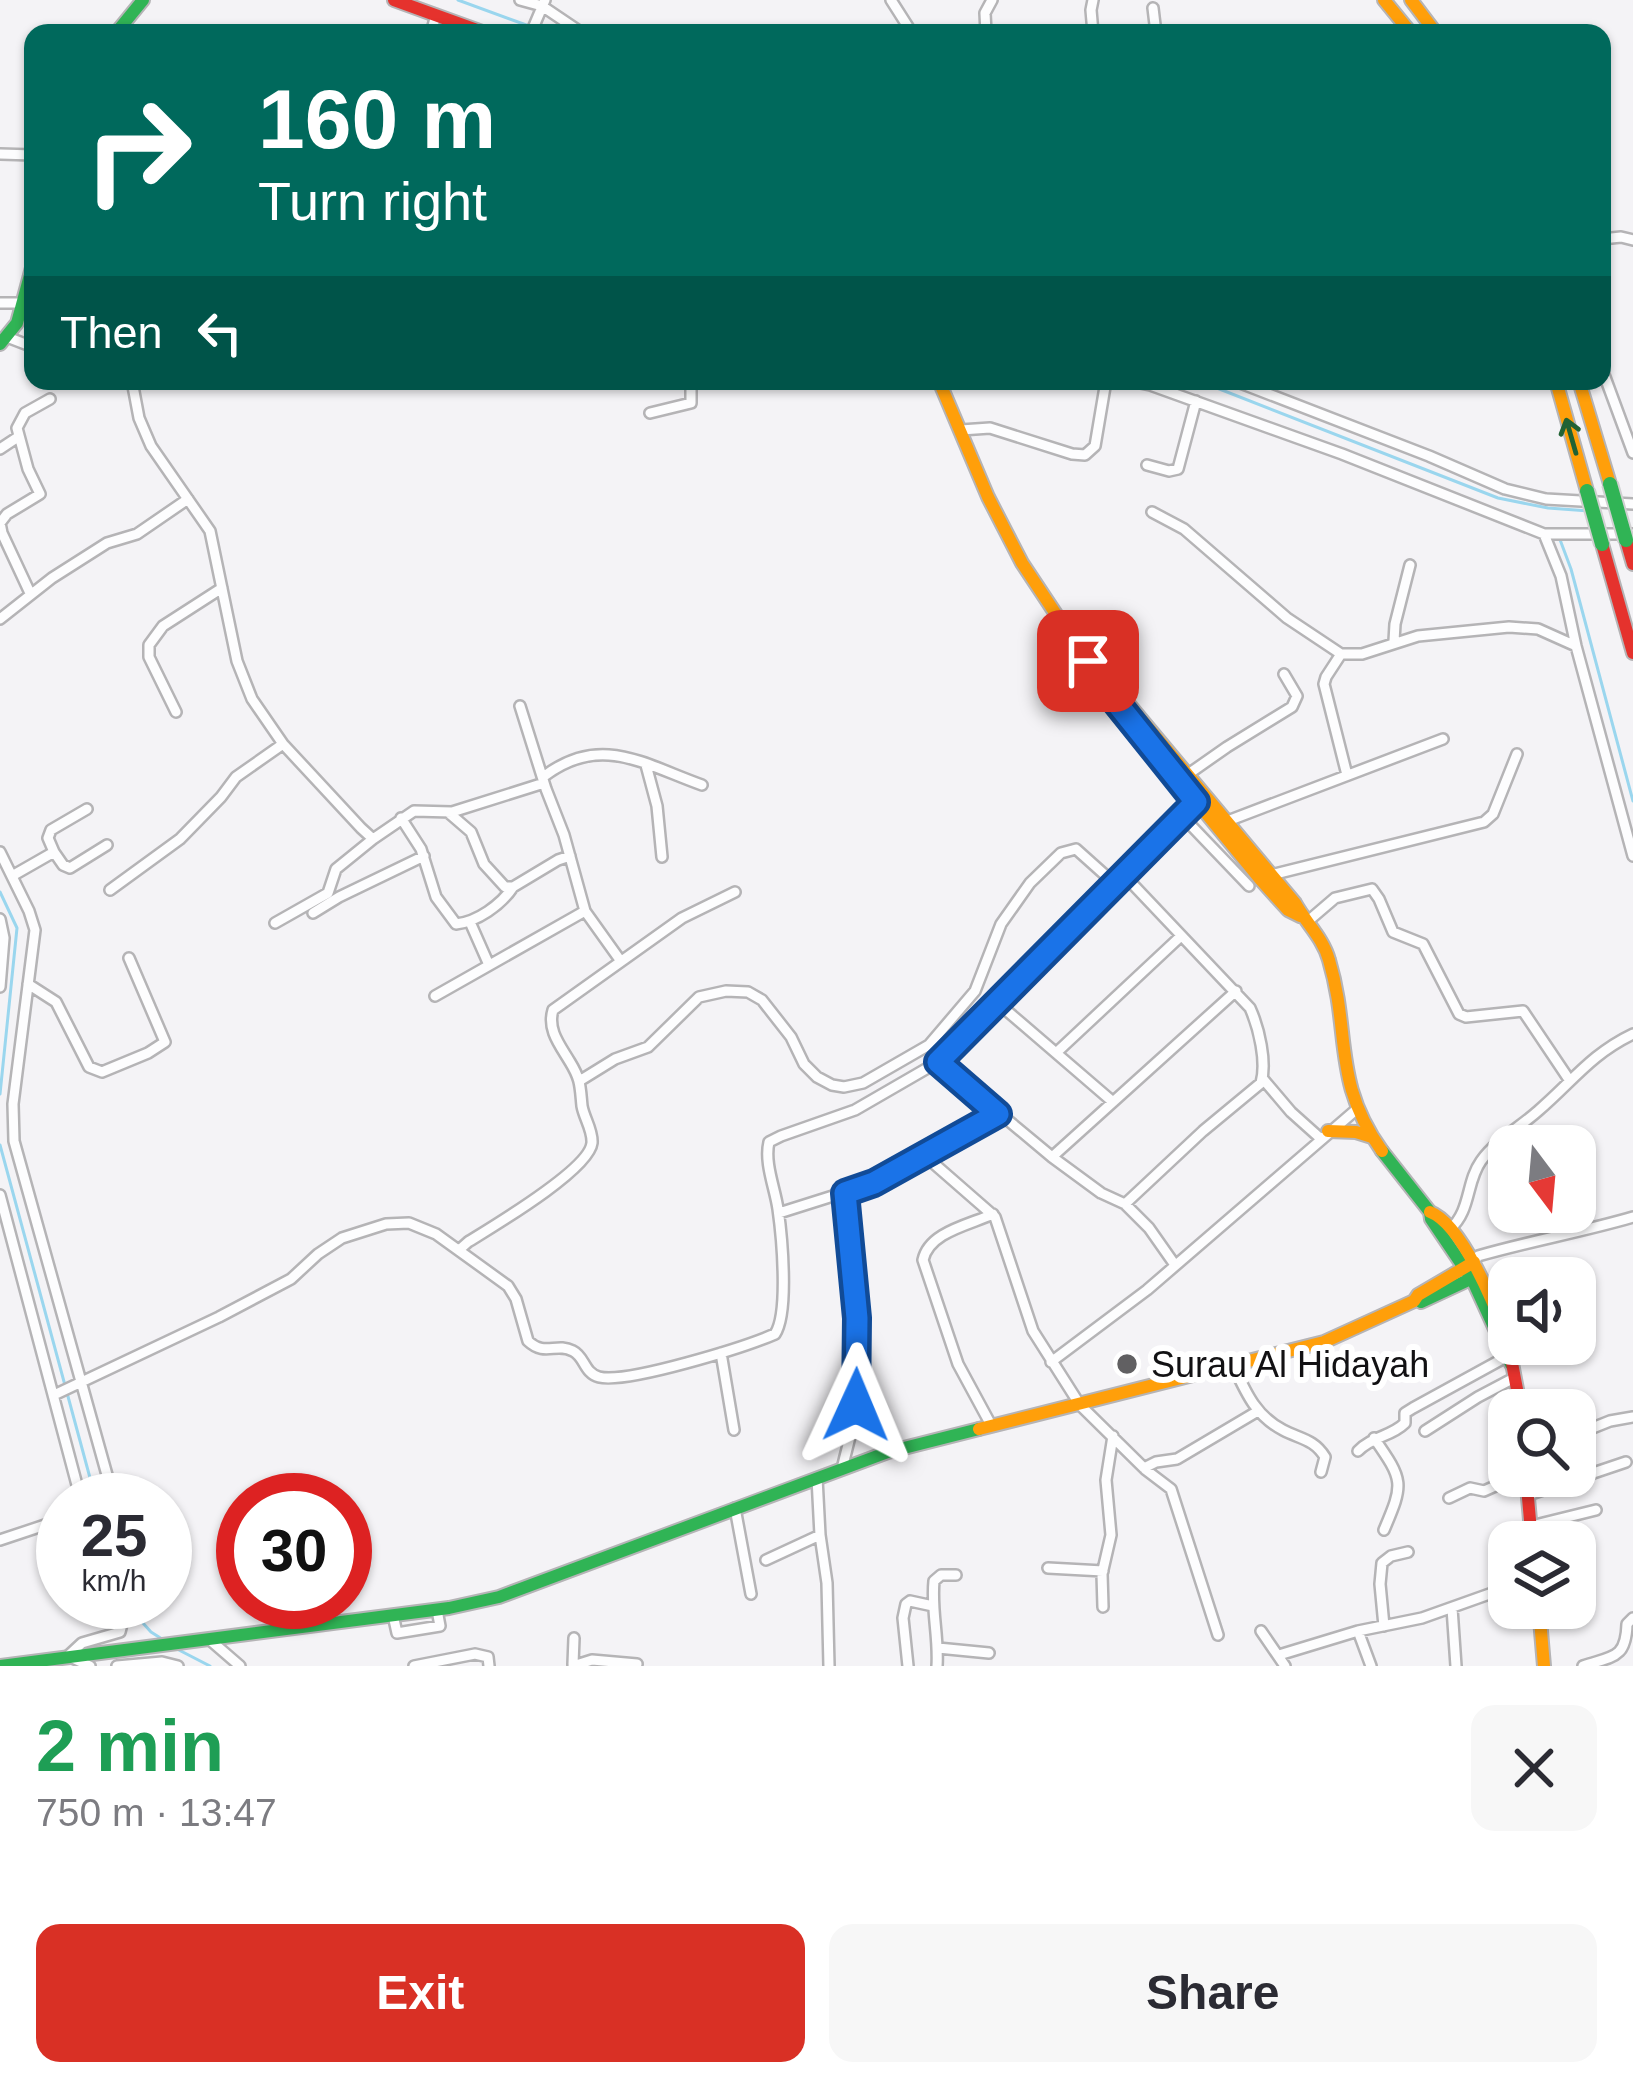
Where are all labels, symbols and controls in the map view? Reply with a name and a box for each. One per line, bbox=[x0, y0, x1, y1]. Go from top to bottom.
icon: right bbox=[60, 72, 216, 228]
text: 160 m bbox=[258, 72, 496, 166]
text: Turn right bbox=[258, 171, 487, 231]
icon: left bbox=[187, 300, 253, 366]
text: Then bbox=[60, 307, 163, 358]
one-way arrow bbox=[1559, 418, 1581, 456]
pin bbox=[1037, 610, 1139, 712]
icon: arrive bbox=[1055, 628, 1121, 694]
north arrow bbox=[1488, 1125, 1596, 1233]
map controls bbox=[1488, 1125, 1596, 1629]
button: sound bbox=[1488, 1257, 1596, 1365]
position arrow bbox=[793, 1342, 919, 1468]
place label: Surau Al Hidayah bbox=[1151, 1344, 1429, 1385]
marker: Surau Al Hidayah bbox=[1114, 1351, 1140, 1377]
button: search bbox=[1488, 1389, 1596, 1497]
speed limit sign: 30 bbox=[216, 1473, 372, 1629]
text: 25 bbox=[81, 1502, 147, 1569]
button: layers bbox=[1488, 1521, 1596, 1629]
text: km/h bbox=[81, 1564, 147, 1597]
button: close bbox=[1471, 1705, 1597, 1831]
text: 2 min bbox=[36, 1706, 224, 1786]
text: 750 m · 13:47 bbox=[36, 1791, 277, 1834]
button: Exit bbox=[36, 1924, 805, 2062]
button: Share bbox=[829, 1924, 1597, 2062]

